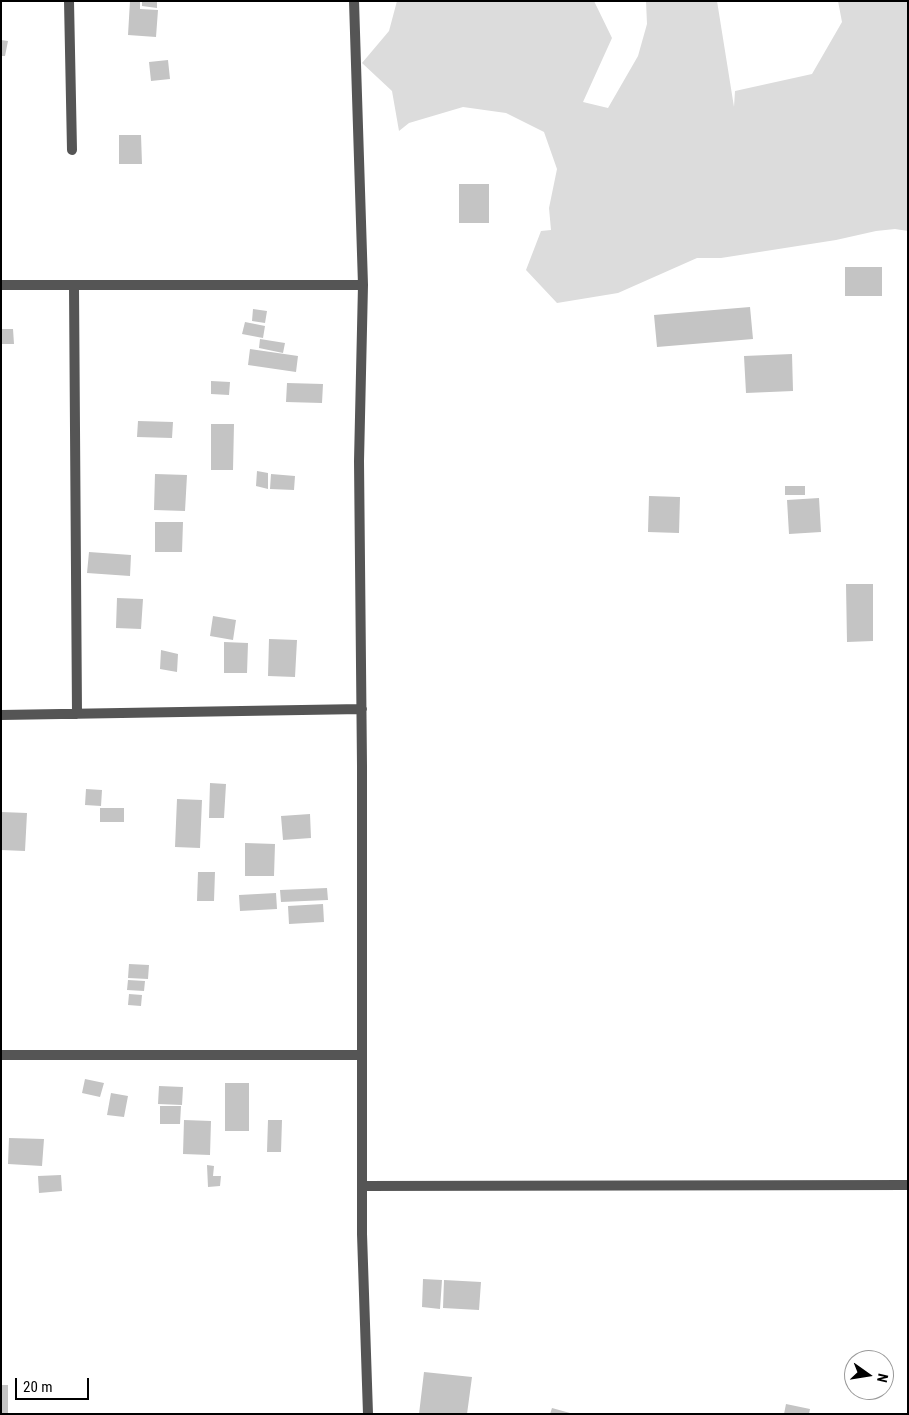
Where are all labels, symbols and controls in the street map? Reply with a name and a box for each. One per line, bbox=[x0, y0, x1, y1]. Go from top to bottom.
north arrow bbox=[844, 1350, 894, 1400]
scale bar bbox=[18, 1368, 91, 1400]
text: N bbox=[874, 1372, 891, 1384]
text: 20 m bbox=[23, 1378, 53, 1396]

